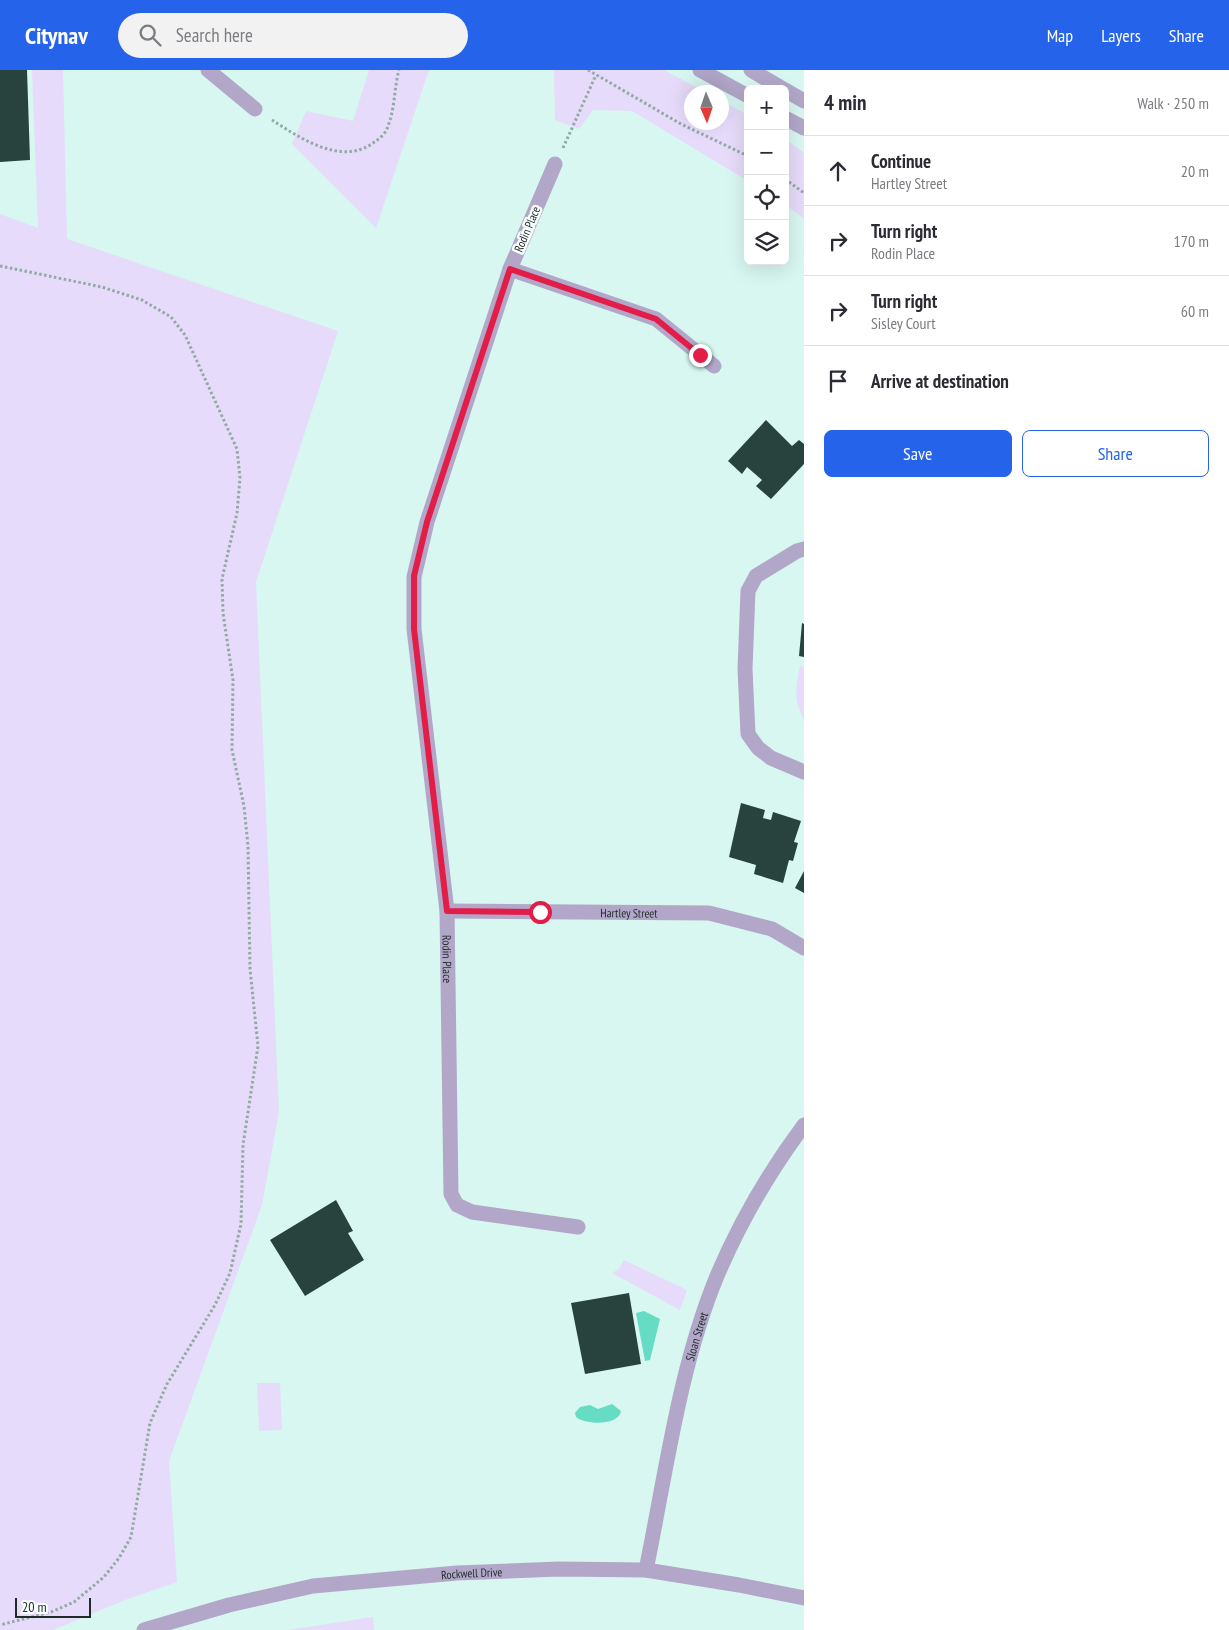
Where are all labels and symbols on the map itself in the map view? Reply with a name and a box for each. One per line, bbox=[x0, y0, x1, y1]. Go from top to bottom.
north arrow bbox=[684, 85, 729, 130]
street label: Rodin Place bbox=[511, 204, 543, 254]
route end bbox=[689, 344, 712, 367]
route start bbox=[529, 901, 552, 924]
street label: Hartley Street bbox=[600, 905, 658, 920]
street label: Rodin Place bbox=[440, 935, 456, 983]
street label: Sloan Street bbox=[682, 1309, 711, 1363]
street label: Rockwell Drive bbox=[440, 1564, 503, 1582]
scale bar bbox=[15, 1595, 91, 1618]

